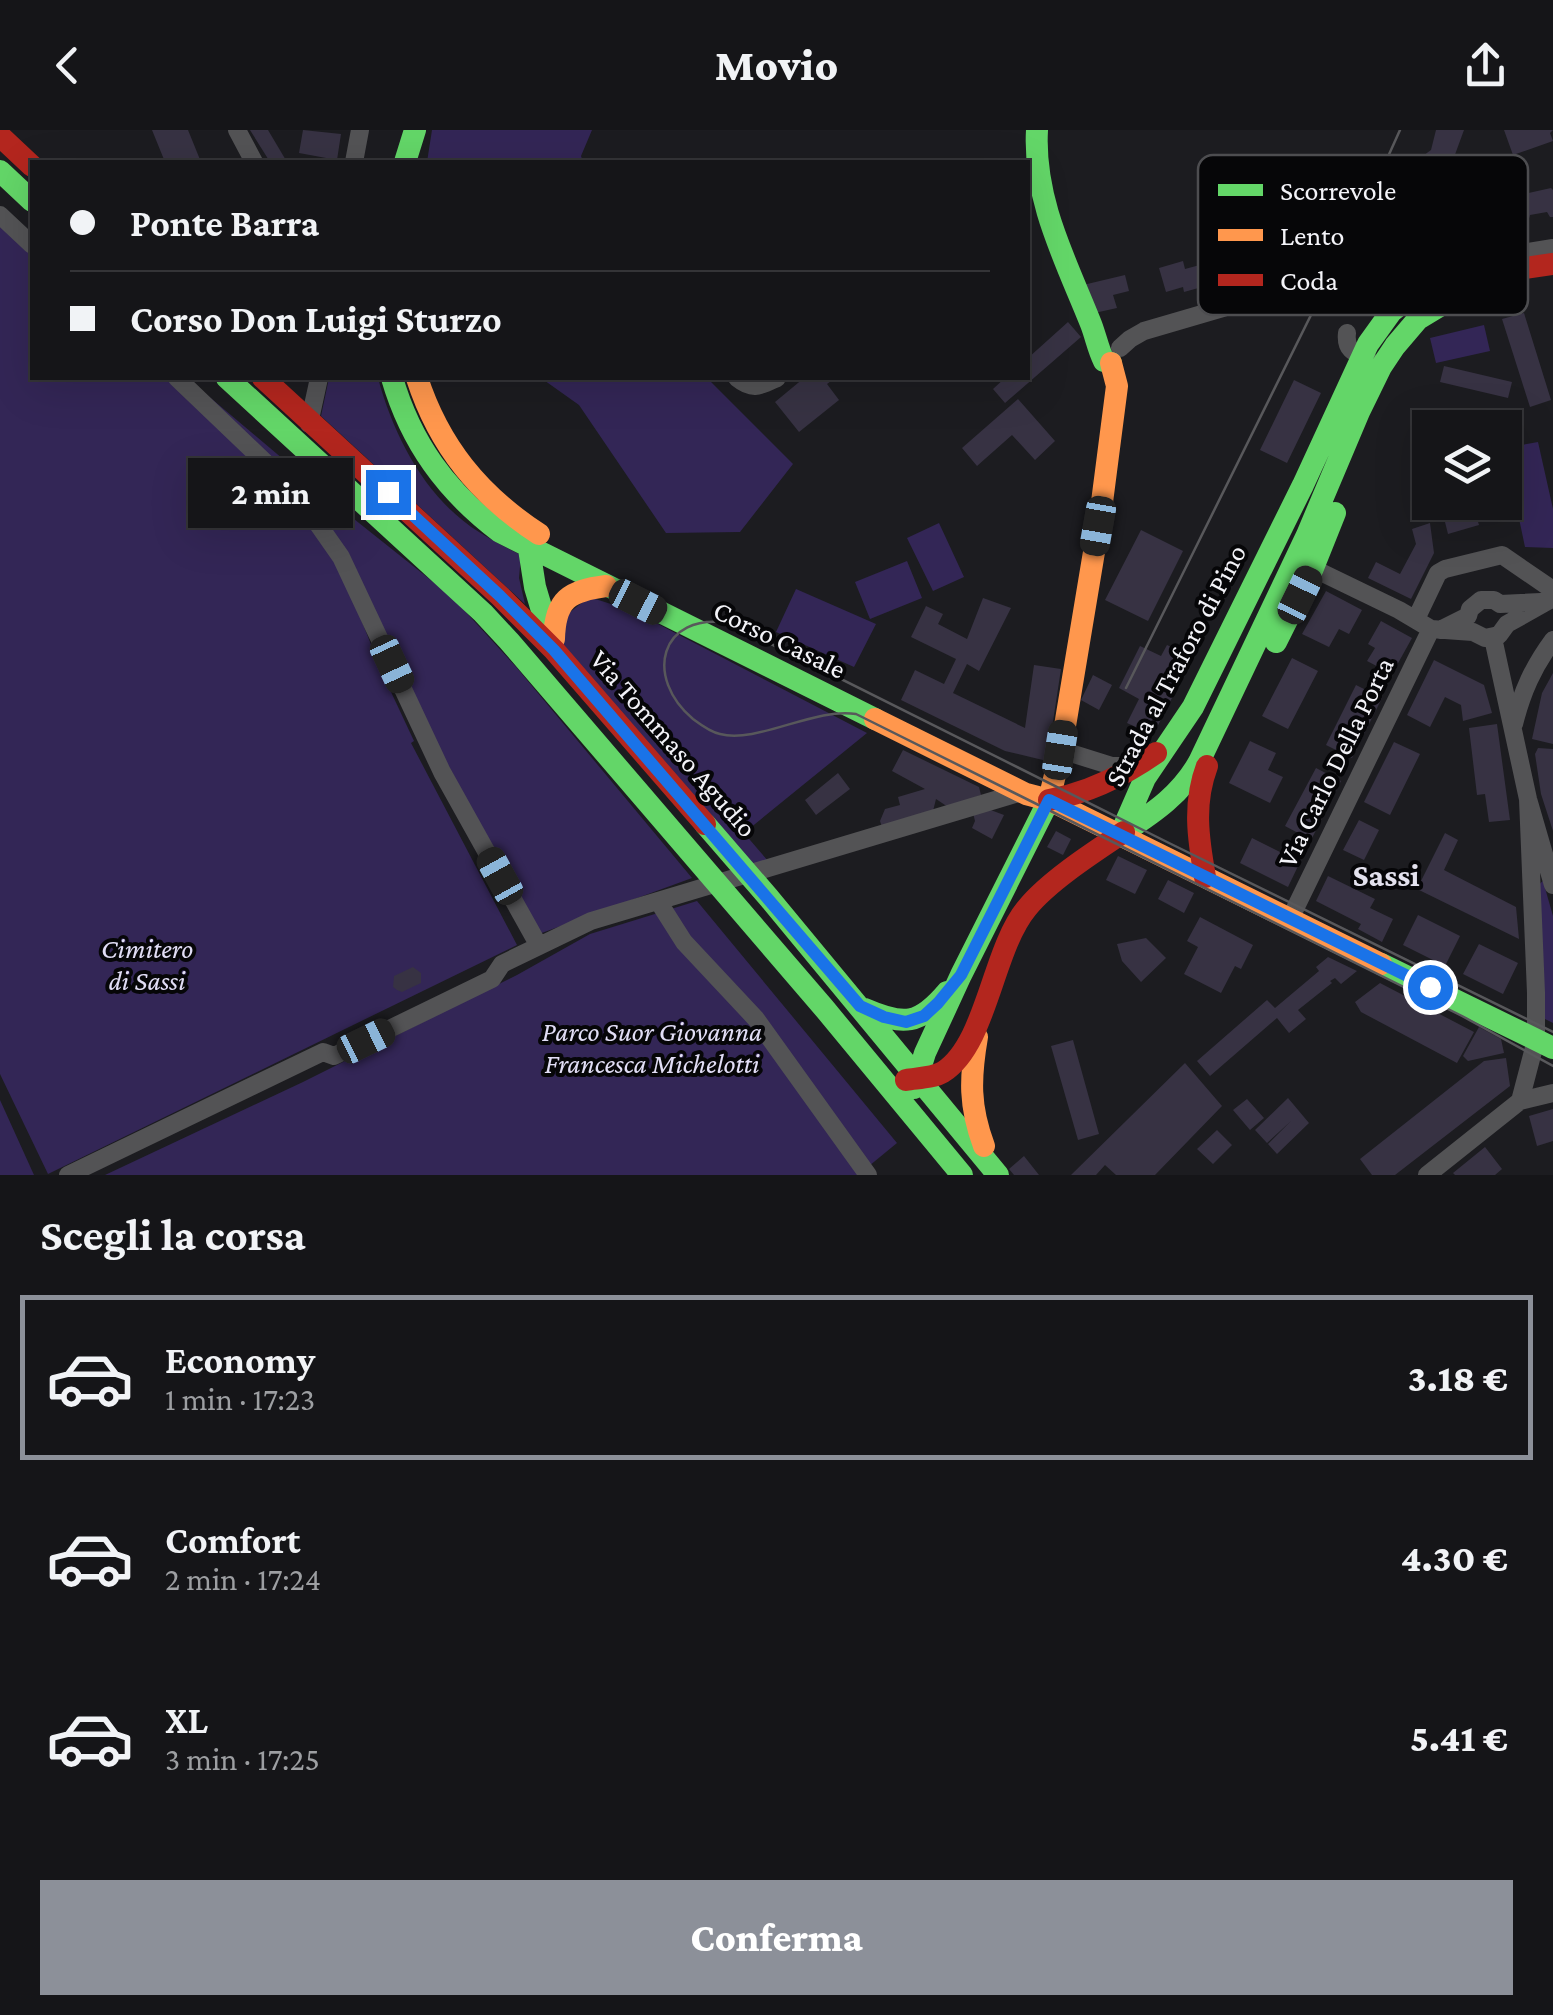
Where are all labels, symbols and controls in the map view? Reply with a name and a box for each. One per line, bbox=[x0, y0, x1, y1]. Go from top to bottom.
icon: back bbox=[40, 38, 95, 93]
icon: share bbox=[1458, 38, 1513, 93]
text: Movio bbox=[715, 40, 838, 90]
legend bbox=[1198, 155, 1528, 315]
text: Scorrevole bbox=[1280, 175, 1396, 206]
text: Ponte Barra bbox=[130, 202, 319, 244]
text: Lento bbox=[1280, 220, 1344, 251]
text: Coda bbox=[1280, 265, 1338, 296]
text: Corso Don Luigi Sturzo bbox=[130, 298, 502, 340]
map controls bbox=[1412, 410, 1522, 520]
button: layers bbox=[1412, 410, 1522, 520]
callout: 2 min bbox=[188, 457, 353, 527]
route end bbox=[366, 470, 411, 515]
text: 2 min bbox=[231, 475, 310, 511]
car bbox=[1078, 494, 1118, 558]
street label: Strada al Traforo di Pino bbox=[1099, 539, 1252, 791]
car bbox=[1273, 561, 1327, 629]
car bbox=[604, 575, 672, 629]
street label: Corso Casale bbox=[709, 594, 851, 685]
car bbox=[366, 630, 418, 698]
street label: Via Tommaso Agudio bbox=[584, 644, 763, 843]
street label: Via Carlo Della Porta bbox=[1271, 652, 1400, 872]
car bbox=[1040, 718, 1080, 782]
car bbox=[472, 842, 528, 910]
district label: Sassi bbox=[1353, 857, 1419, 893]
park label: Cimitero di Sassi bbox=[101, 933, 193, 996]
route start bbox=[1408, 965, 1453, 1010]
car bbox=[332, 1014, 400, 1068]
park label: Parco Suor Giovanna Francesca Michelotti bbox=[542, 1016, 762, 1079]
text: Scegli la corsa bbox=[40, 1210, 306, 1260]
icon: car bbox=[45, 1333, 135, 1423]
text: Economy bbox=[165, 1339, 315, 1381]
text: 3.18 € bbox=[1408, 1357, 1508, 1399]
text: 1 min · 17:23 bbox=[165, 1381, 315, 1417]
icon: car bbox=[45, 1513, 135, 1603]
text: Comfort bbox=[165, 1519, 301, 1561]
text: 4.30 € bbox=[1401, 1537, 1508, 1579]
text: 2 min · 17:24 bbox=[165, 1561, 321, 1597]
icon: car bbox=[45, 1693, 135, 1783]
text: XL bbox=[165, 1699, 208, 1741]
text: 5.41 € bbox=[1410, 1717, 1508, 1759]
text: 3 min · 17:25 bbox=[165, 1741, 320, 1777]
button: Conferma bbox=[40, 1880, 1513, 1995]

